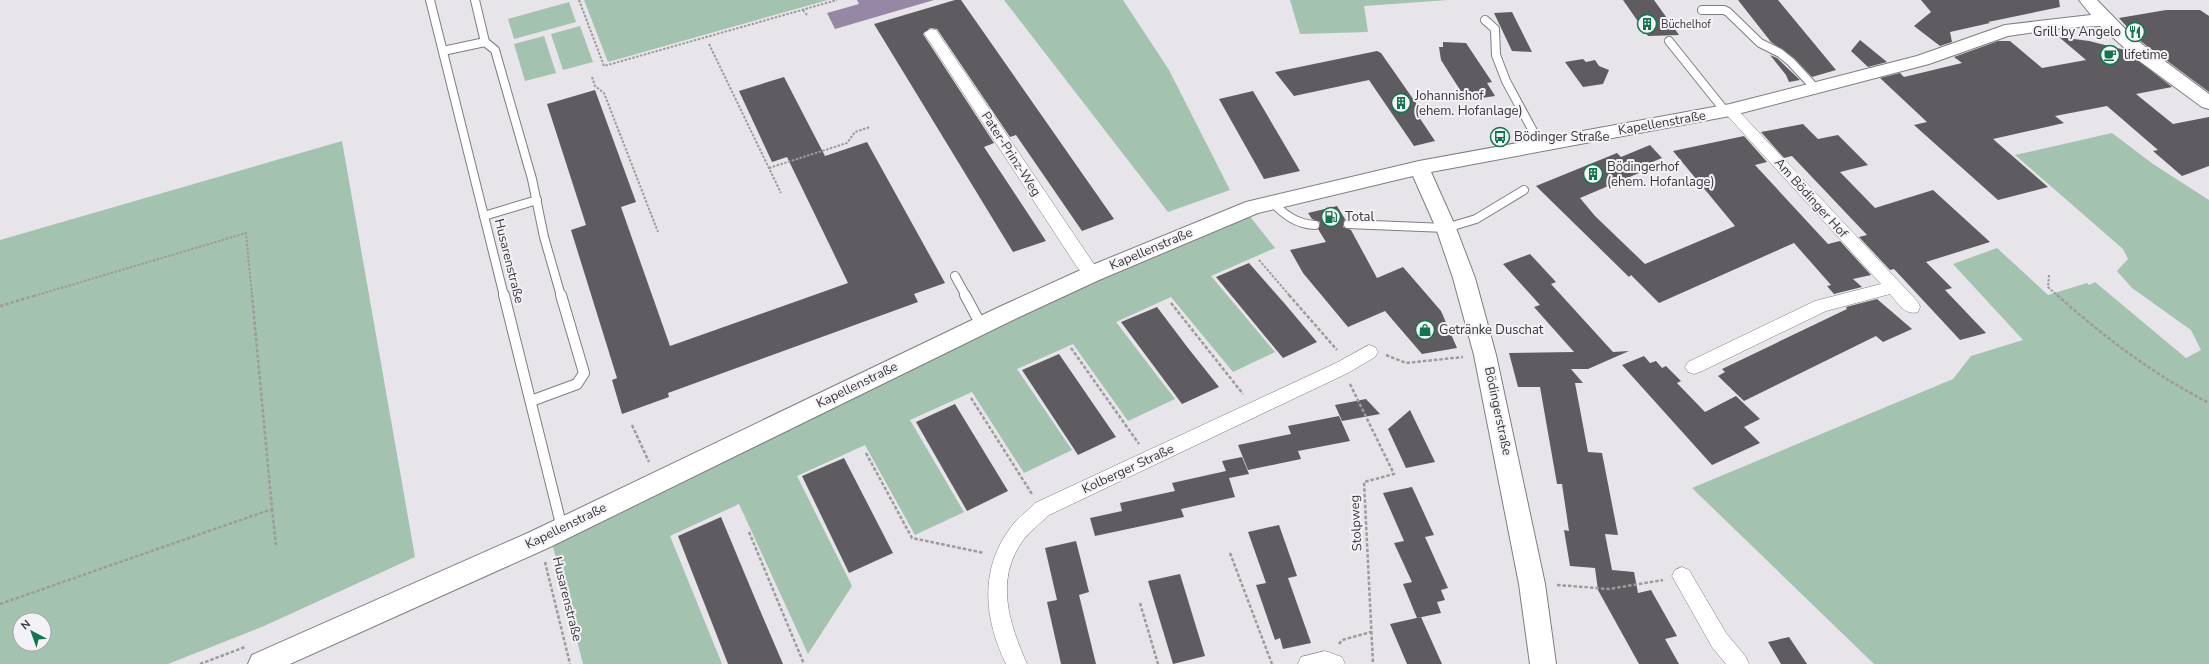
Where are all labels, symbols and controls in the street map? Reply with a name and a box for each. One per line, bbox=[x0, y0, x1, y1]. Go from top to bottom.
building icon: Büchelhof bbox=[1636, 13, 1658, 35]
place label: Büchelhof bbox=[1661, 17, 1711, 32]
restaurant icon: Grill by Angelo bbox=[2124, 21, 2146, 43]
place label: Grill by Angelo bbox=[2033, 23, 2121, 41]
cafe icon: lifetime bbox=[2099, 44, 2121, 66]
place label: lifetime bbox=[2124, 46, 2168, 64]
place label: Johannishof (ehem. Hofanlage) bbox=[1414, 87, 1523, 120]
building icon: Johannishof (ehem. Hofanlage) bbox=[1390, 92, 1412, 114]
street label: Kapellenstraße bbox=[1617, 106, 1707, 140]
street label: Pater-Prinz-Weg bbox=[977, 108, 1045, 200]
bus stop icon: Bödinger Straße bbox=[1489, 126, 1511, 148]
place label: Bödinger Straße bbox=[1514, 128, 1610, 146]
street label: Am Bödinger Hof bbox=[1770, 154, 1852, 242]
place label: Bödingerhof (ehem. Hofanlage) bbox=[1607, 158, 1715, 191]
building icon: Bödingerhof (ehem. Hofanlage) bbox=[1582, 163, 1604, 185]
fuel station icon: Total bbox=[1320, 206, 1342, 228]
place label: Total bbox=[1345, 208, 1374, 226]
street label: Husarenstraße bbox=[490, 217, 528, 305]
street label: Kapellenstraße bbox=[1107, 223, 1195, 275]
shop icon: Getränke Duschat bbox=[1414, 319, 1436, 341]
place label: Getränke Duschat bbox=[1439, 321, 1544, 339]
street label: Kapellenstraße bbox=[813, 357, 901, 413]
street label: Bödingerstraße bbox=[1480, 365, 1516, 457]
street label: Kolberger Straße bbox=[1079, 440, 1177, 498]
street label: Stolpweg bbox=[1346, 494, 1366, 552]
street label: Kapellenstraße bbox=[522, 498, 610, 554]
street label: Husarenstraße bbox=[548, 555, 586, 643]
north arrow bbox=[12, 612, 52, 652]
text: N bbox=[18, 616, 34, 633]

